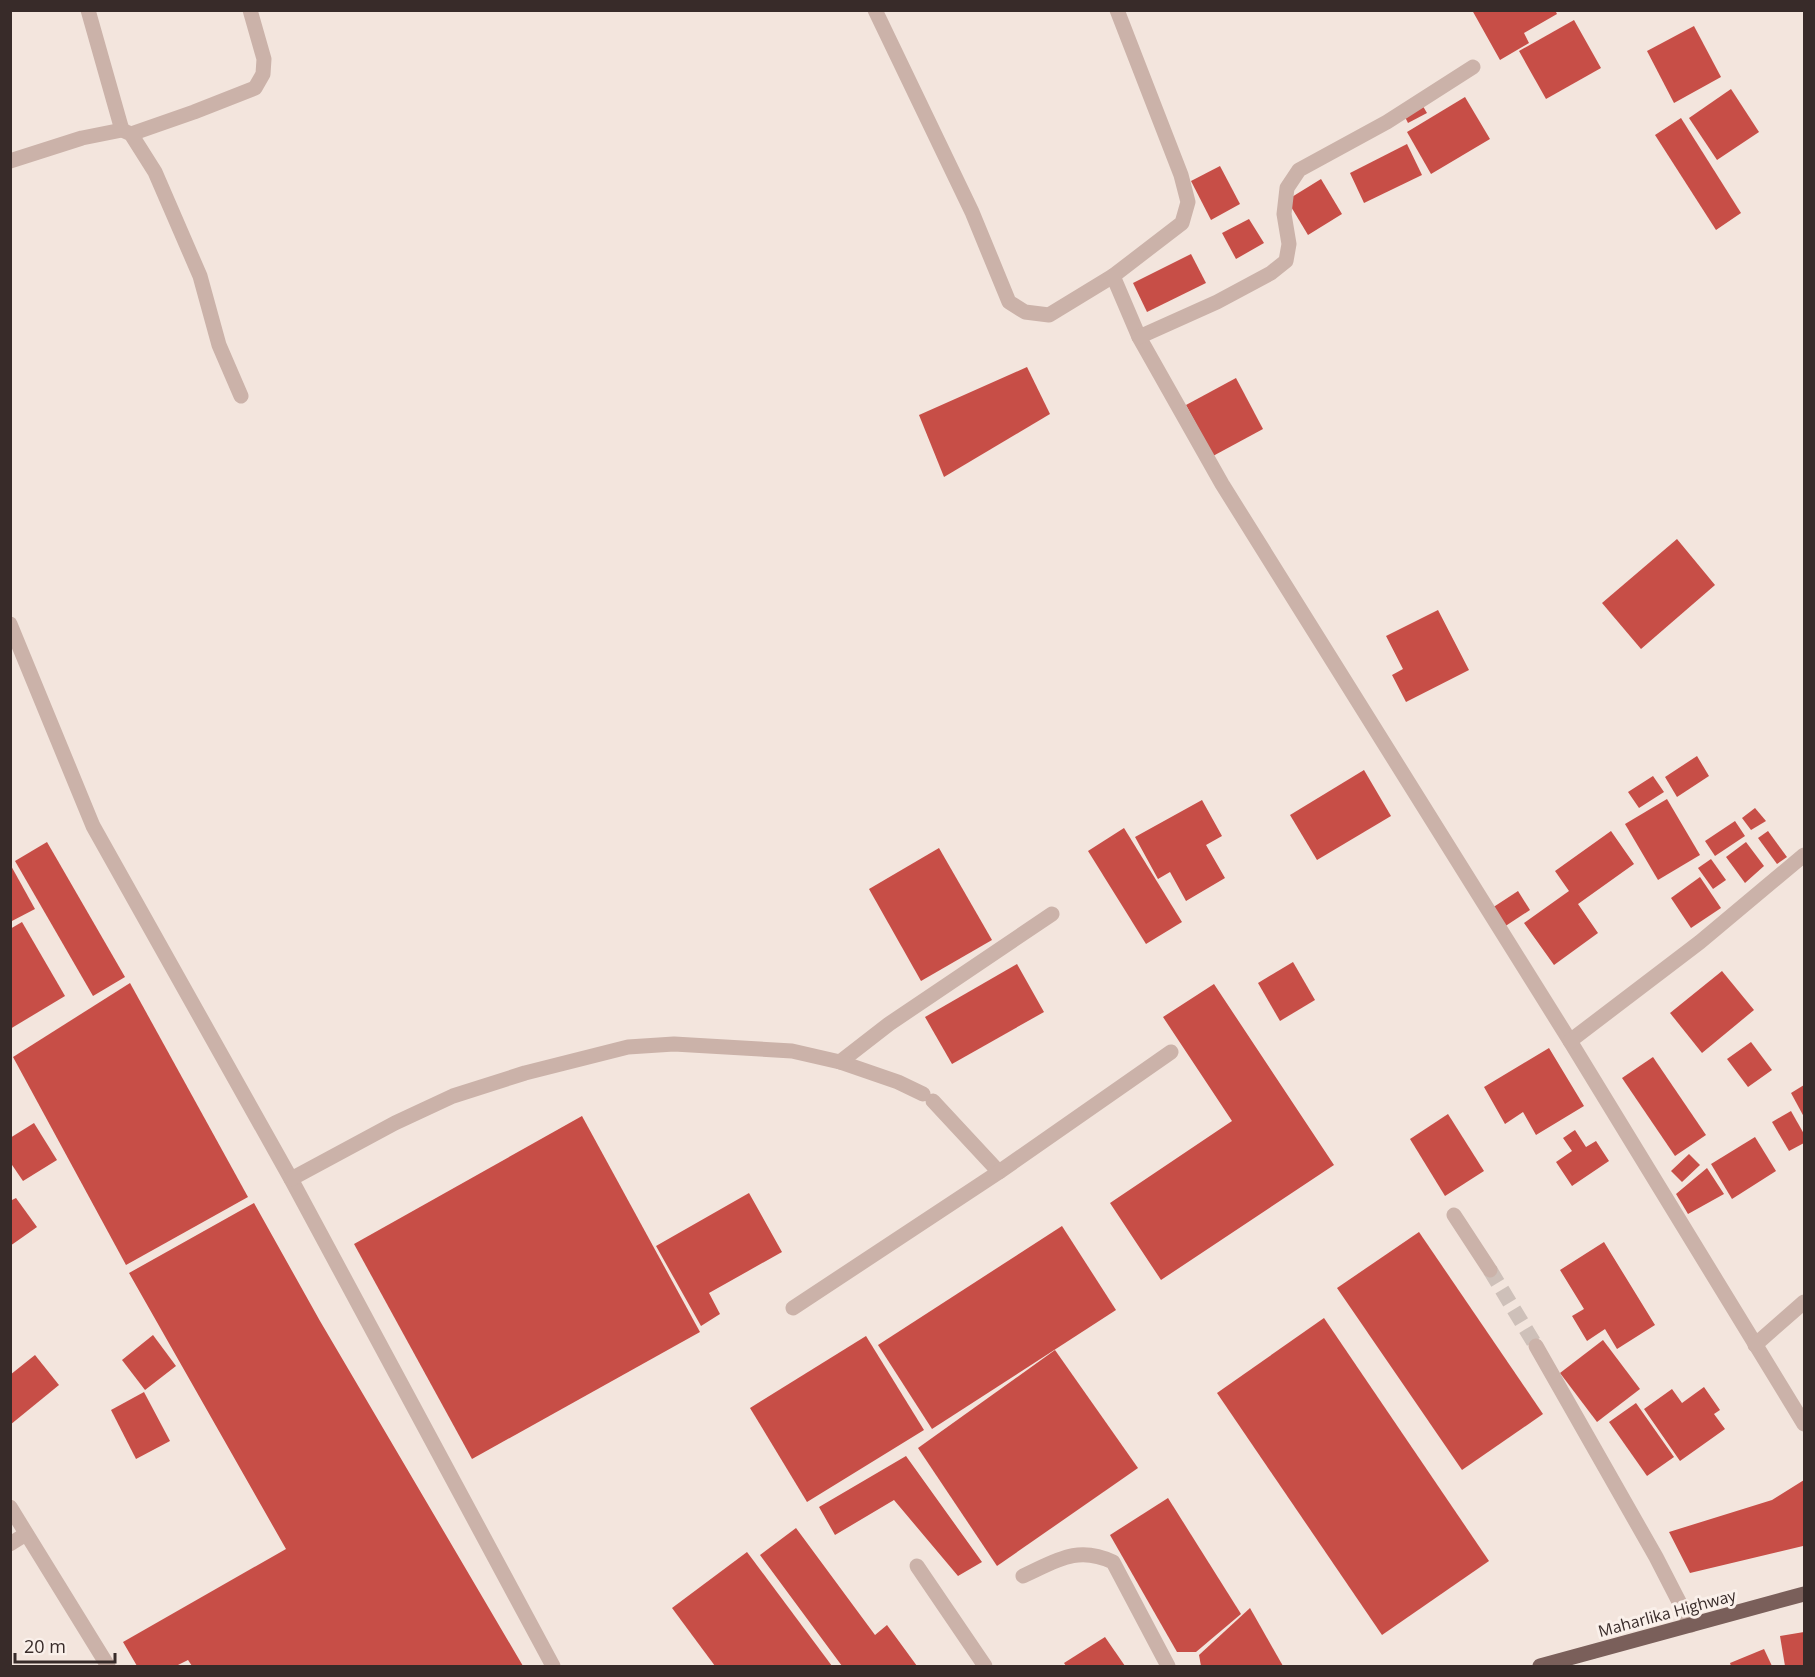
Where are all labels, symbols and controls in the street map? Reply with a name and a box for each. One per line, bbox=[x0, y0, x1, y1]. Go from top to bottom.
street label: Maharlika Highway bbox=[1596, 1584, 1739, 1642]
scale bar bbox=[15, 1626, 116, 1664]
text: 20 m bbox=[24, 1634, 66, 1658]

